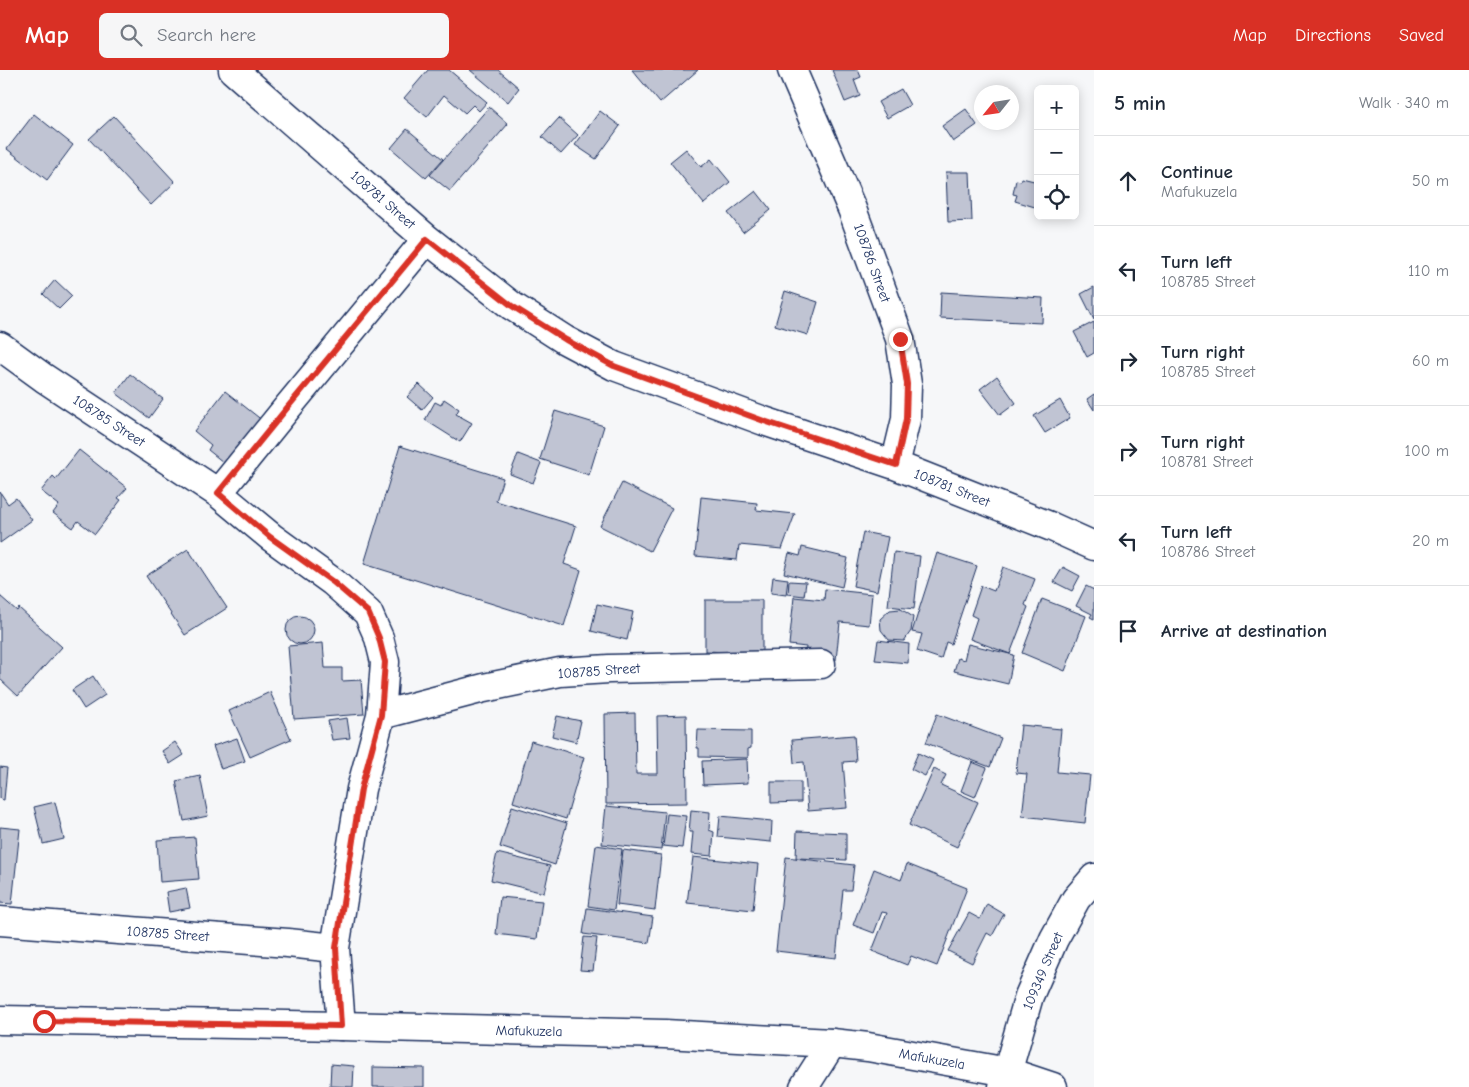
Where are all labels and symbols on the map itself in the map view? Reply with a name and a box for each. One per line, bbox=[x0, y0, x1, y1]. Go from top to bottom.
north arrow bbox=[974, 85, 1019, 130]
street label: 108781 Street bbox=[347, 167, 420, 233]
street label: 108786 Street bbox=[850, 221, 894, 306]
route end bbox=[889, 328, 912, 351]
street label: 108785 Street bbox=[70, 391, 149, 451]
street label: 108781 Street bbox=[912, 465, 993, 511]
street label: 108785 Street bbox=[557, 660, 642, 682]
street label: 108785 Street bbox=[126, 923, 211, 945]
street label: 109349 Street bbox=[1019, 929, 1067, 1012]
route start bbox=[33, 1010, 56, 1033]
street label: Mafukuzela bbox=[495, 1022, 563, 1040]
street label: Mafukuzela bbox=[898, 1045, 966, 1073]

